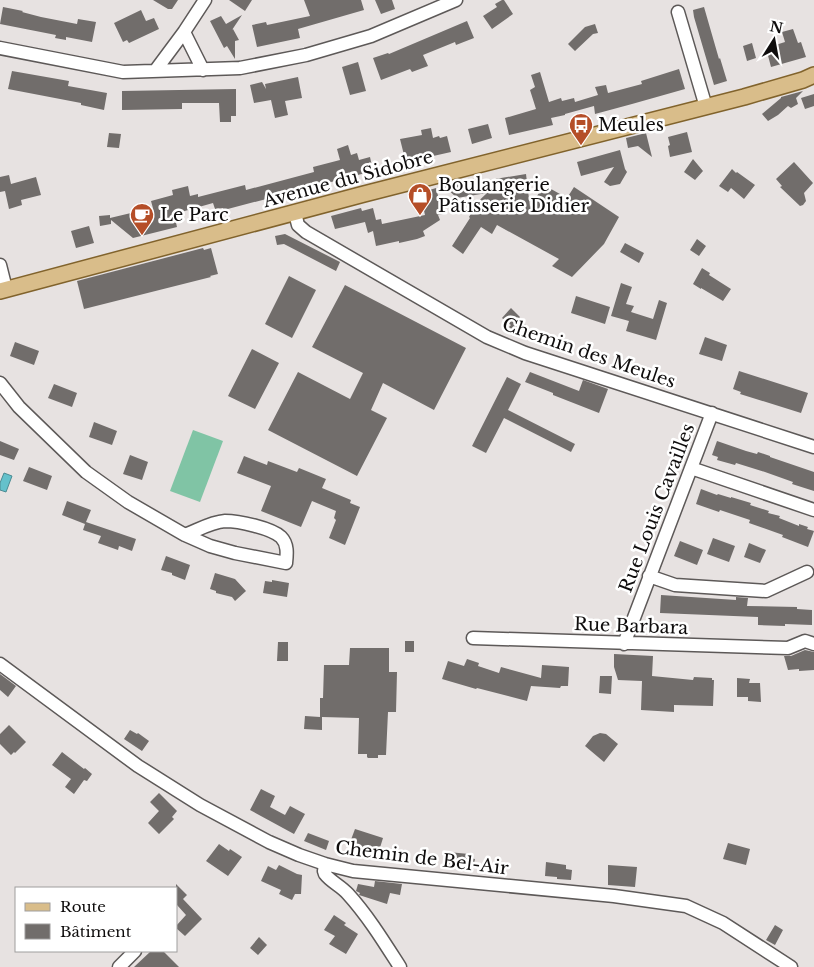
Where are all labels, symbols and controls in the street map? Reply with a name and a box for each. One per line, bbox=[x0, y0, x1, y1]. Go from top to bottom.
north arrow bbox=[749, 15, 799, 65]
text: N bbox=[768, 17, 785, 37]
bus stop icon: Meules bbox=[568, 112, 594, 146]
place label: Meules bbox=[598, 114, 664, 136]
street label: Avenue du Sidobre bbox=[260, 146, 435, 213]
place label: Boulangerie Pâtisserie Didier bbox=[438, 174, 590, 217]
shop icon: Boulangerie Pâtisserie Didier bbox=[407, 182, 433, 216]
cafe icon: Le Parc bbox=[129, 202, 155, 236]
place label: Le Parc bbox=[160, 204, 229, 226]
street label: Chemin des Meules bbox=[499, 313, 679, 393]
street label: Rue Louis Cavailles bbox=[615, 420, 699, 596]
street label: Rue Barbara bbox=[573, 613, 689, 639]
street label: Chemin de Bel-Air bbox=[334, 836, 510, 880]
legend bbox=[15, 887, 178, 952]
text: Route bbox=[60, 897, 106, 916]
text: Bâtiment bbox=[60, 922, 132, 941]

